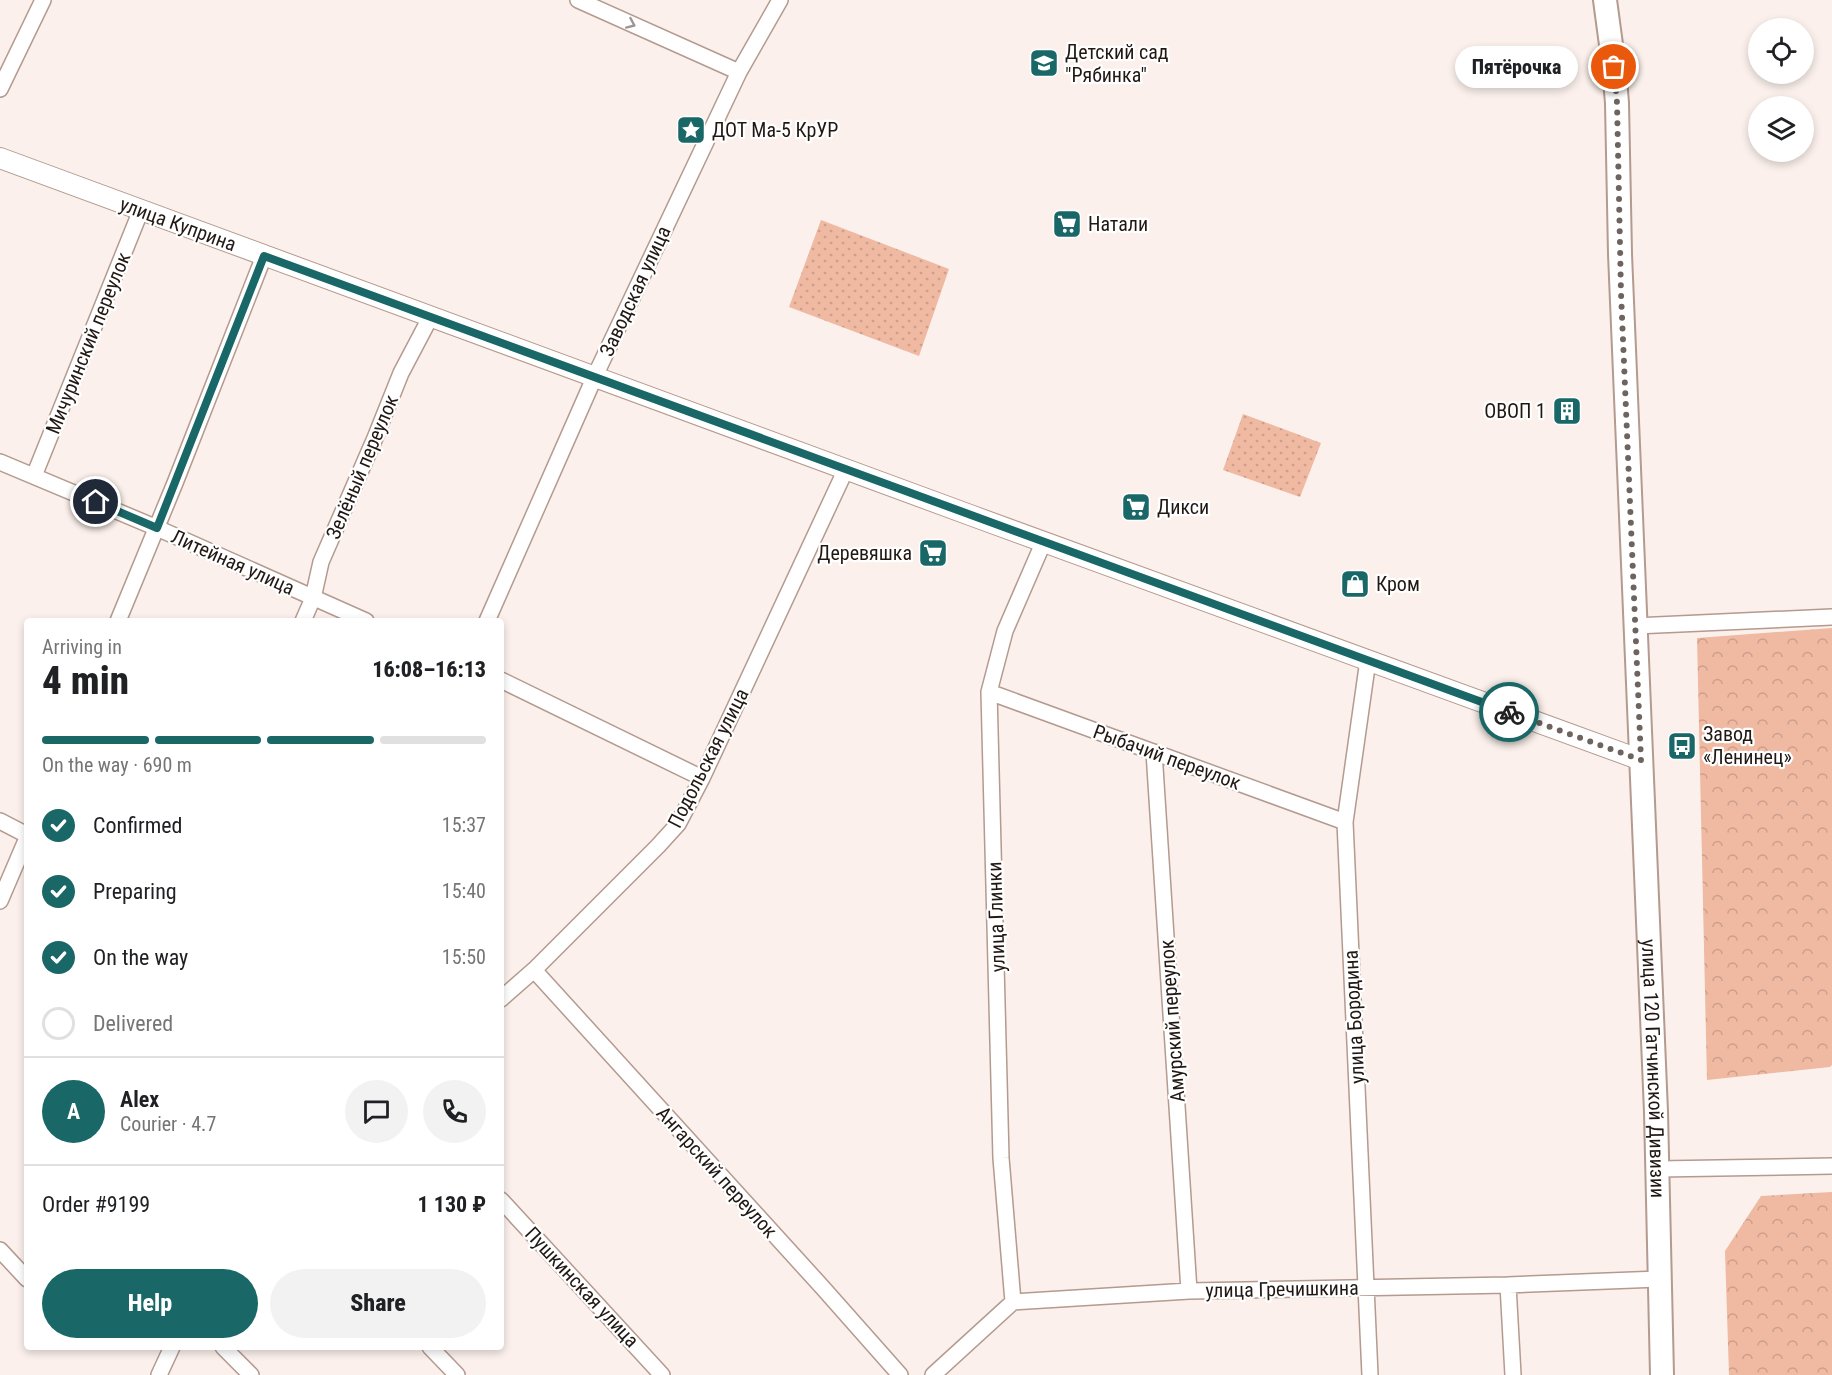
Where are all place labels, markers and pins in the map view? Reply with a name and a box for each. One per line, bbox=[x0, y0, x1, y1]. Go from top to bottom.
place label: Детский сад "Рябинка" bbox=[1065, 40, 1169, 87]
pin bbox=[1588, 41, 1639, 92]
callout: Пятёрочка bbox=[1455, 46, 1578, 88]
school or university icon: Детский сад "Рябинка" bbox=[1028, 47, 1060, 79]
place icon: ДОТ Ма-5 КрУР bbox=[675, 114, 707, 146]
place label: ДОТ Ма-5 КрУР bbox=[712, 118, 838, 142]
supermarket icon: Натали bbox=[1051, 208, 1083, 240]
place label: Натали bbox=[1088, 212, 1148, 236]
building icon: ОВОП 1 bbox=[1551, 395, 1583, 427]
place label: ОВОП 1 bbox=[1484, 399, 1546, 423]
pin bbox=[70, 476, 121, 527]
supermarket icon: Дикси bbox=[1120, 491, 1152, 523]
place label: Дикси bbox=[1157, 495, 1209, 519]
supermarket icon: Деревяшка bbox=[917, 537, 949, 569]
place label: Деревяшка bbox=[817, 541, 912, 565]
shop icon: Кром bbox=[1339, 568, 1371, 600]
place label: Кром bbox=[1376, 572, 1420, 596]
place label: Завод «Ленинец» bbox=[1703, 722, 1792, 769]
bus stop icon: Завод «Ленинец» bbox=[1666, 730, 1698, 762]

